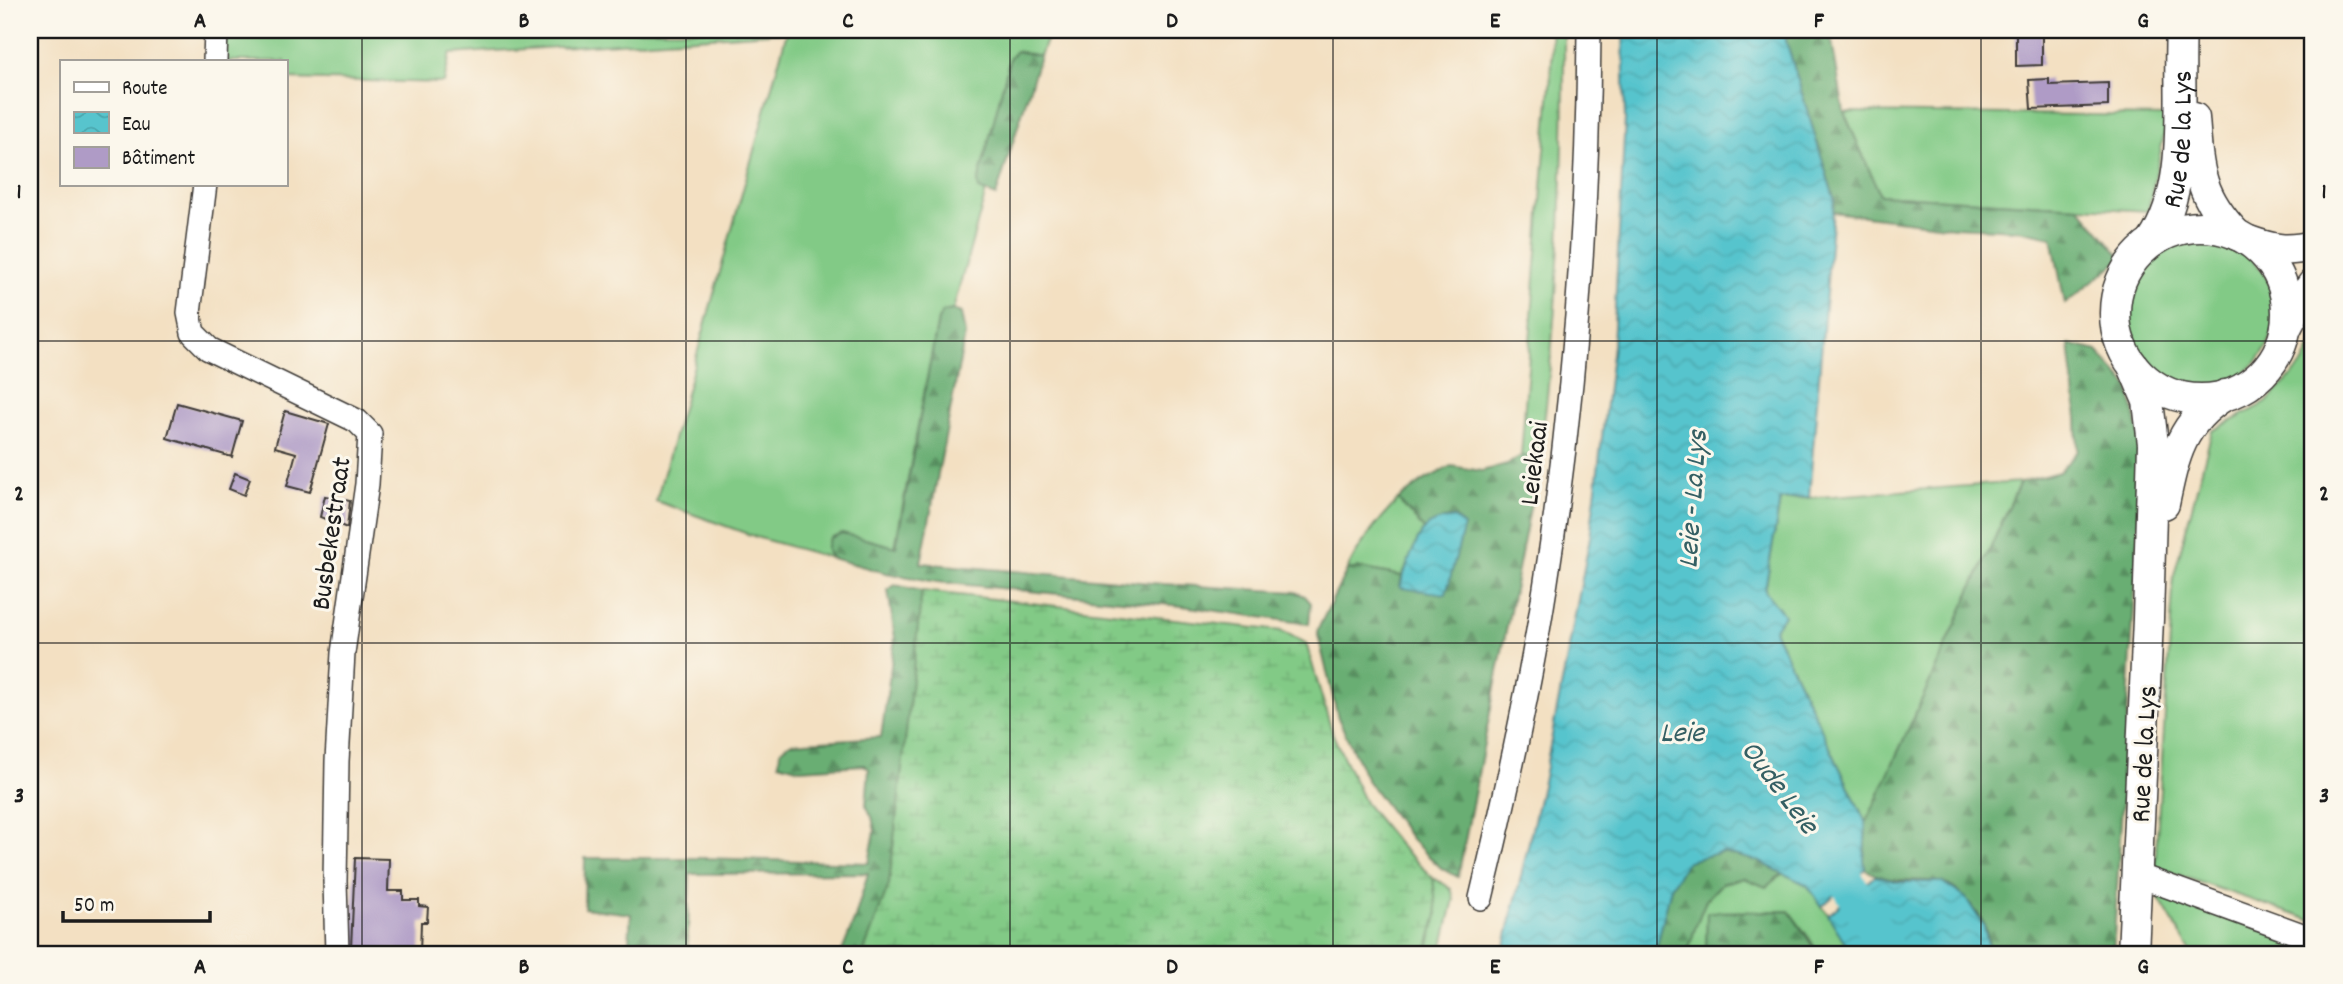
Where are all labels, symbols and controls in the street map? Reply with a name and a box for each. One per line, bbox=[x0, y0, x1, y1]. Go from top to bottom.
text: A bbox=[194, 6, 206, 39]
text: B bbox=[519, 6, 530, 39]
text: C bbox=[842, 6, 854, 39]
text: D bbox=[1166, 6, 1178, 39]
text: E bbox=[1490, 6, 1501, 39]
text: F bbox=[1814, 6, 1825, 39]
text: G bbox=[2137, 6, 2149, 39]
legend bbox=[60, 60, 287, 186]
street label: Rue de la Lys bbox=[2155, 70, 2206, 214]
text: Route bbox=[122, 75, 168, 105]
text: Eau bbox=[122, 111, 150, 141]
text: Bâtiment bbox=[122, 145, 195, 175]
text: 1 bbox=[16, 177, 22, 210]
text: 1 bbox=[2321, 177, 2327, 210]
street label: Leiekaai bbox=[1512, 419, 1562, 508]
water label: Leie - La Lys bbox=[1669, 427, 1722, 570]
street label: Busbekestraat bbox=[303, 454, 365, 613]
text: 2 bbox=[14, 479, 24, 512]
text: 2 bbox=[2319, 479, 2329, 512]
street label: Rue de la Lys bbox=[2123, 685, 2171, 824]
water label: Leie bbox=[1660, 714, 1706, 757]
water label: Oude Leie bbox=[1728, 732, 1828, 846]
text: 3 bbox=[14, 781, 24, 814]
text: 3 bbox=[2319, 781, 2329, 814]
scale bar bbox=[63, 879, 210, 923]
text: 50 m bbox=[74, 892, 114, 922]
text: A bbox=[194, 952, 206, 984]
text: B bbox=[519, 952, 530, 984]
text: C bbox=[842, 952, 854, 984]
text: D bbox=[1166, 952, 1178, 984]
text: E bbox=[1490, 952, 1501, 984]
text: F bbox=[1814, 952, 1825, 984]
text: G bbox=[2137, 952, 2149, 984]

